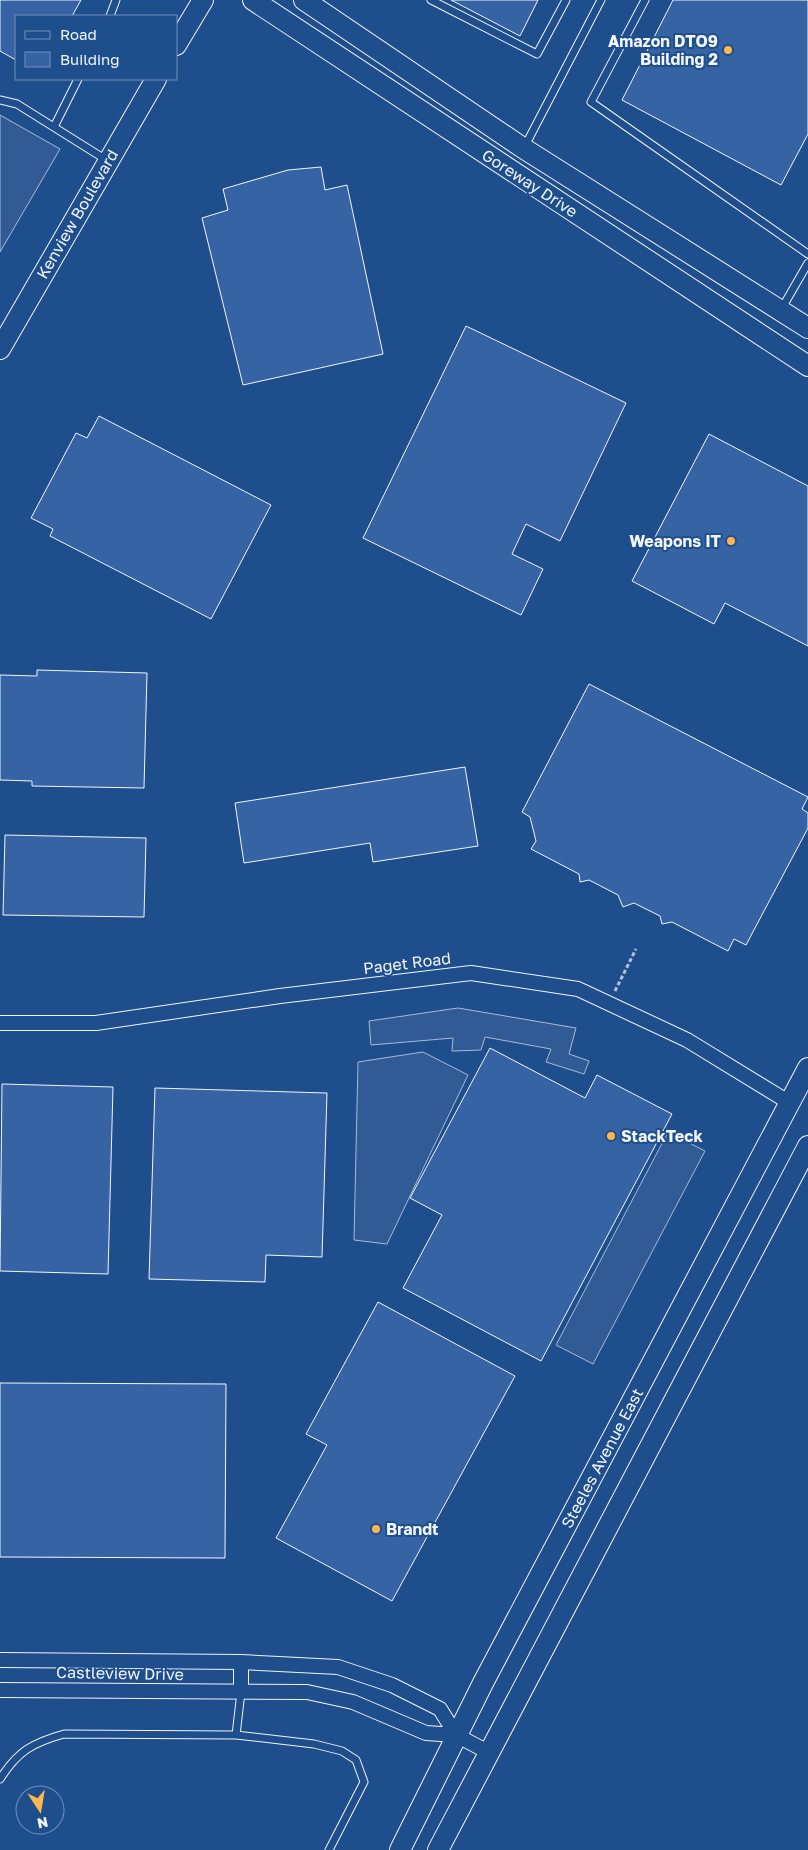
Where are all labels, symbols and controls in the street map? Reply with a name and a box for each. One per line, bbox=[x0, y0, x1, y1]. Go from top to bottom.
legend bbox=[15, 15, 178, 80]
text: Road bbox=[60, 25, 97, 43]
place label: Amazon DTO9 Building 2 bbox=[608, 31, 718, 69]
marker: Amazon DTO9 Building 2 bbox=[722, 44, 734, 56]
text: Building bbox=[60, 50, 120, 68]
street label: Goreway Drive bbox=[478, 145, 582, 221]
street label: Kenview Boulevard bbox=[32, 146, 122, 282]
place label: Weapons IT bbox=[629, 531, 722, 551]
marker: Weapons IT bbox=[725, 535, 737, 547]
street label: Paget Road bbox=[362, 948, 452, 978]
place label: StackTeck bbox=[621, 1126, 703, 1146]
marker: StackTeck bbox=[605, 1130, 617, 1142]
street label: Steeles Avenue East bbox=[557, 1385, 647, 1531]
place label: Brandt bbox=[386, 1519, 439, 1539]
marker: Brandt bbox=[370, 1523, 382, 1535]
street label: Castleview Drive bbox=[56, 1662, 184, 1684]
north arrow bbox=[15, 1785, 65, 1835]
text: N bbox=[36, 1814, 50, 1833]

